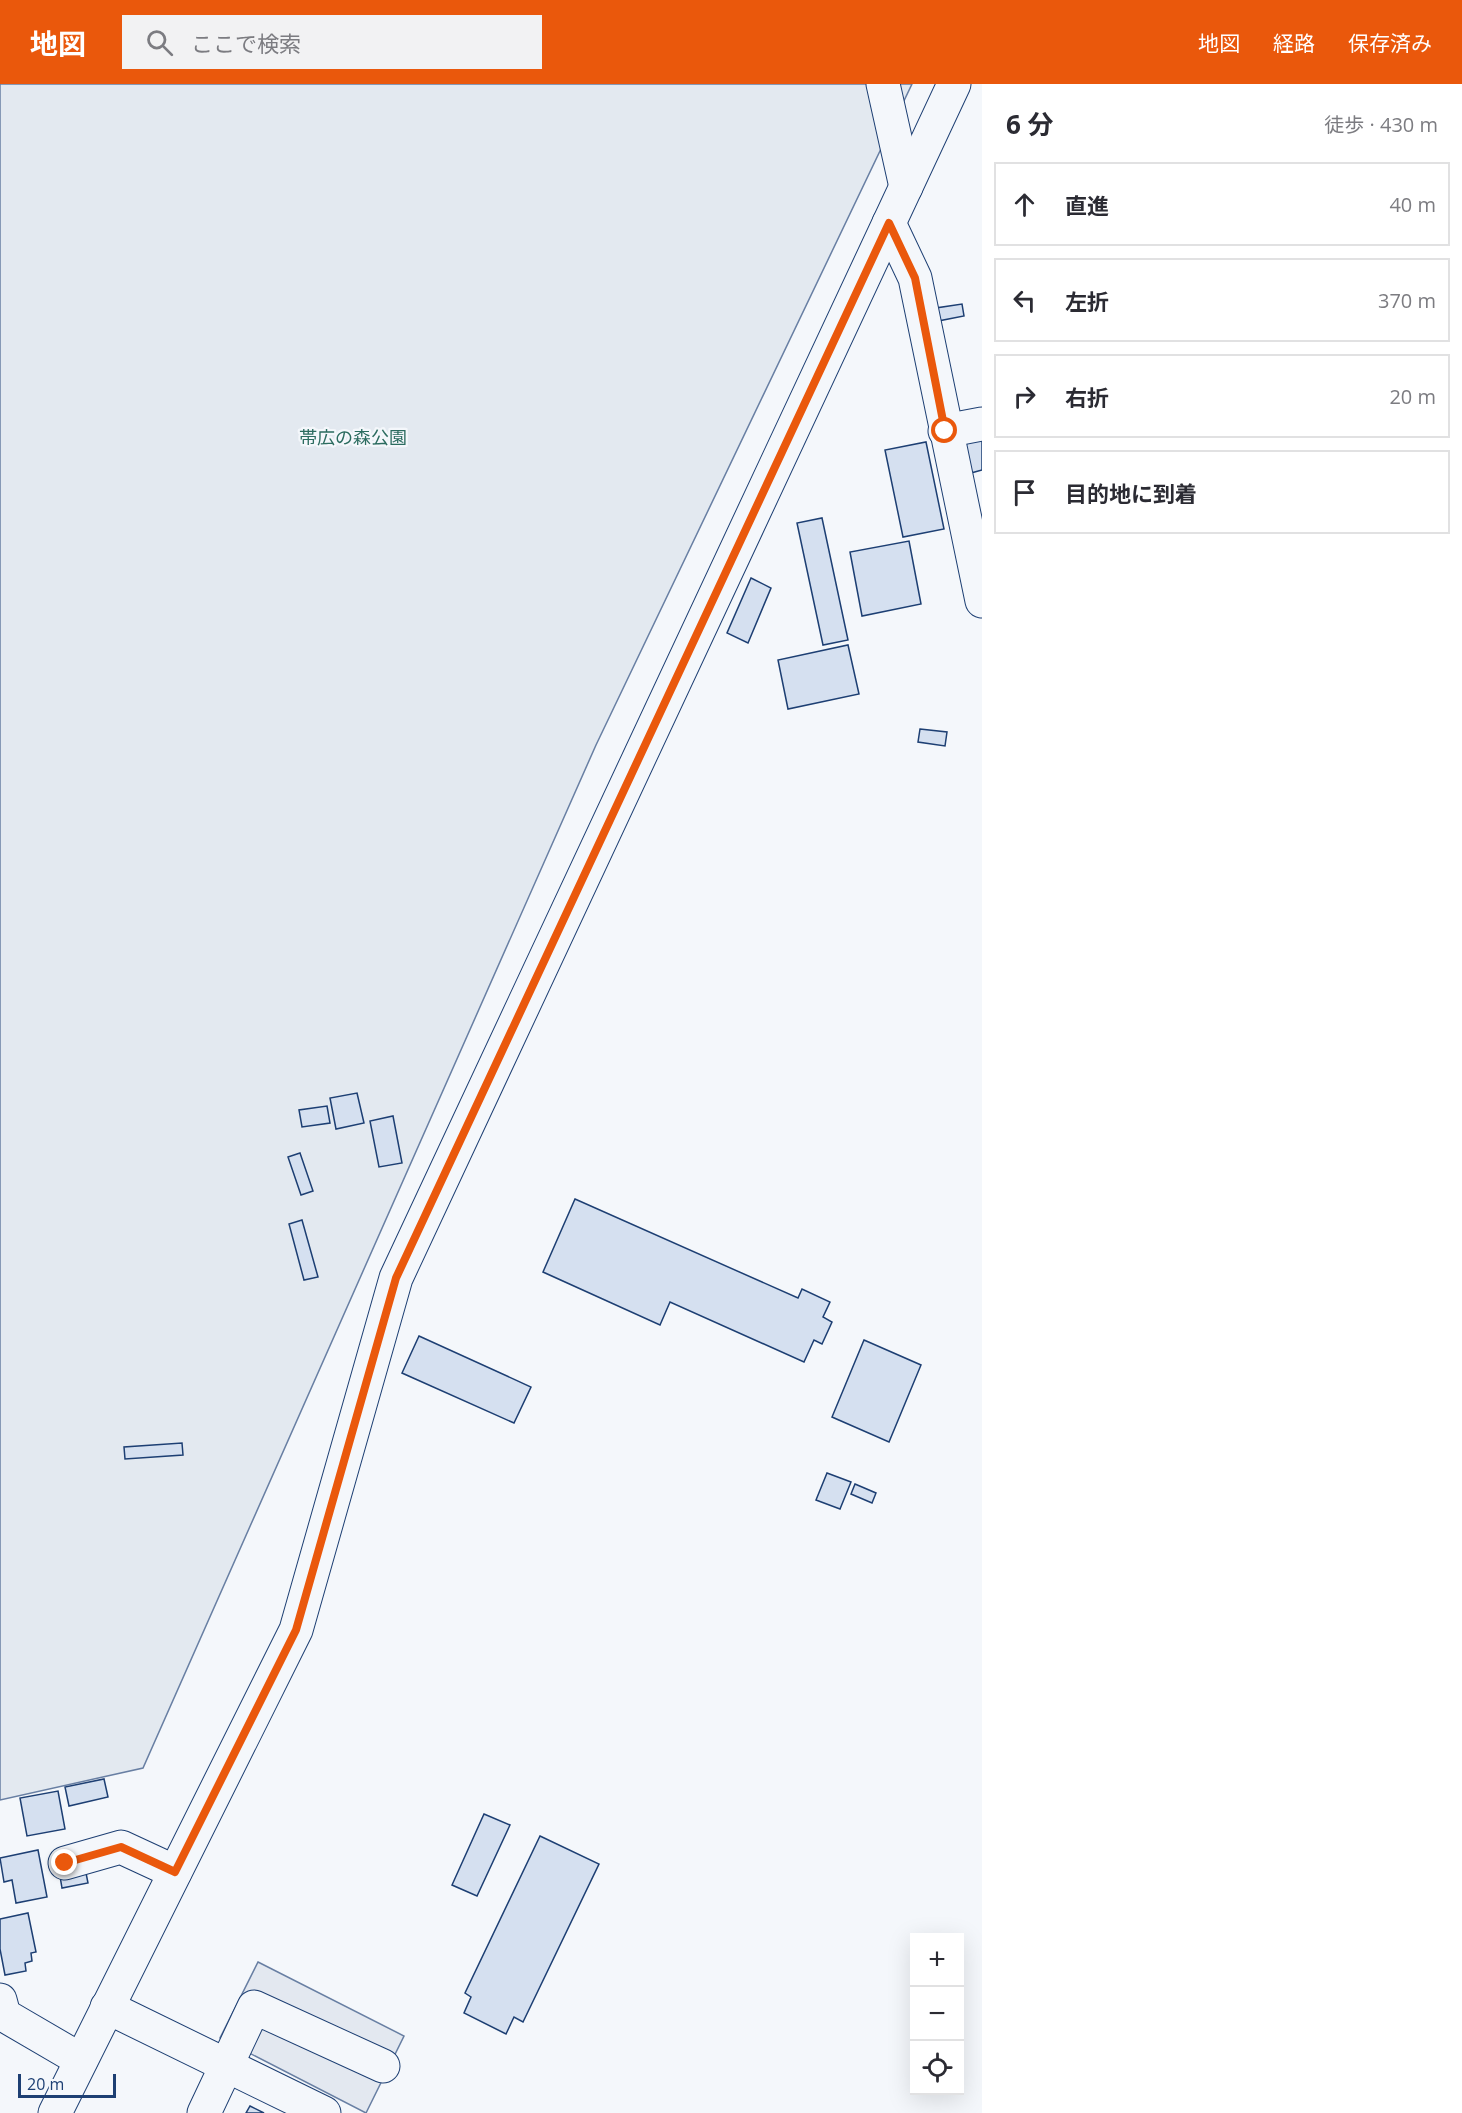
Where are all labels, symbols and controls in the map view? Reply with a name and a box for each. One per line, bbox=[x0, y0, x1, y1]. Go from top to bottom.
search box bbox=[122, 15, 542, 69]
text: 地図 bbox=[30, 24, 86, 62]
icon: search bbox=[143, 26, 176, 59]
text: ここで検索 bbox=[191, 28, 301, 58]
text: 地図 bbox=[1198, 29, 1240, 57]
text: 経路 bbox=[1273, 29, 1315, 57]
text: 保存済み bbox=[1348, 29, 1432, 57]
text: 6 分 bbox=[1006, 106, 1054, 142]
text: 徒歩 · 430 m bbox=[1324, 111, 1438, 138]
icon: ahead bbox=[1008, 188, 1041, 221]
text: 直進 bbox=[1065, 190, 1109, 220]
text: 40 m bbox=[1389, 191, 1436, 218]
icon: left bbox=[1008, 284, 1041, 317]
text: 左折 bbox=[1065, 286, 1109, 316]
text: 370 m bbox=[1378, 287, 1436, 314]
icon: right bbox=[1008, 380, 1041, 413]
text: 右折 bbox=[1065, 382, 1109, 412]
text: 20 m bbox=[1389, 383, 1436, 410]
route start bbox=[931, 417, 957, 443]
park label: 帯広の森公園 bbox=[299, 425, 407, 449]
icon: arrive bbox=[1008, 476, 1041, 509]
text: 目的地に到着 bbox=[1065, 478, 1197, 508]
route end bbox=[51, 1849, 77, 1875]
map controls bbox=[910, 1933, 964, 2095]
button: + bbox=[910, 1933, 964, 1987]
button: − bbox=[910, 1987, 964, 2041]
button: locate bbox=[910, 2041, 964, 2095]
scale bar bbox=[18, 2071, 116, 2098]
text: 20 m bbox=[27, 2073, 64, 2095]

